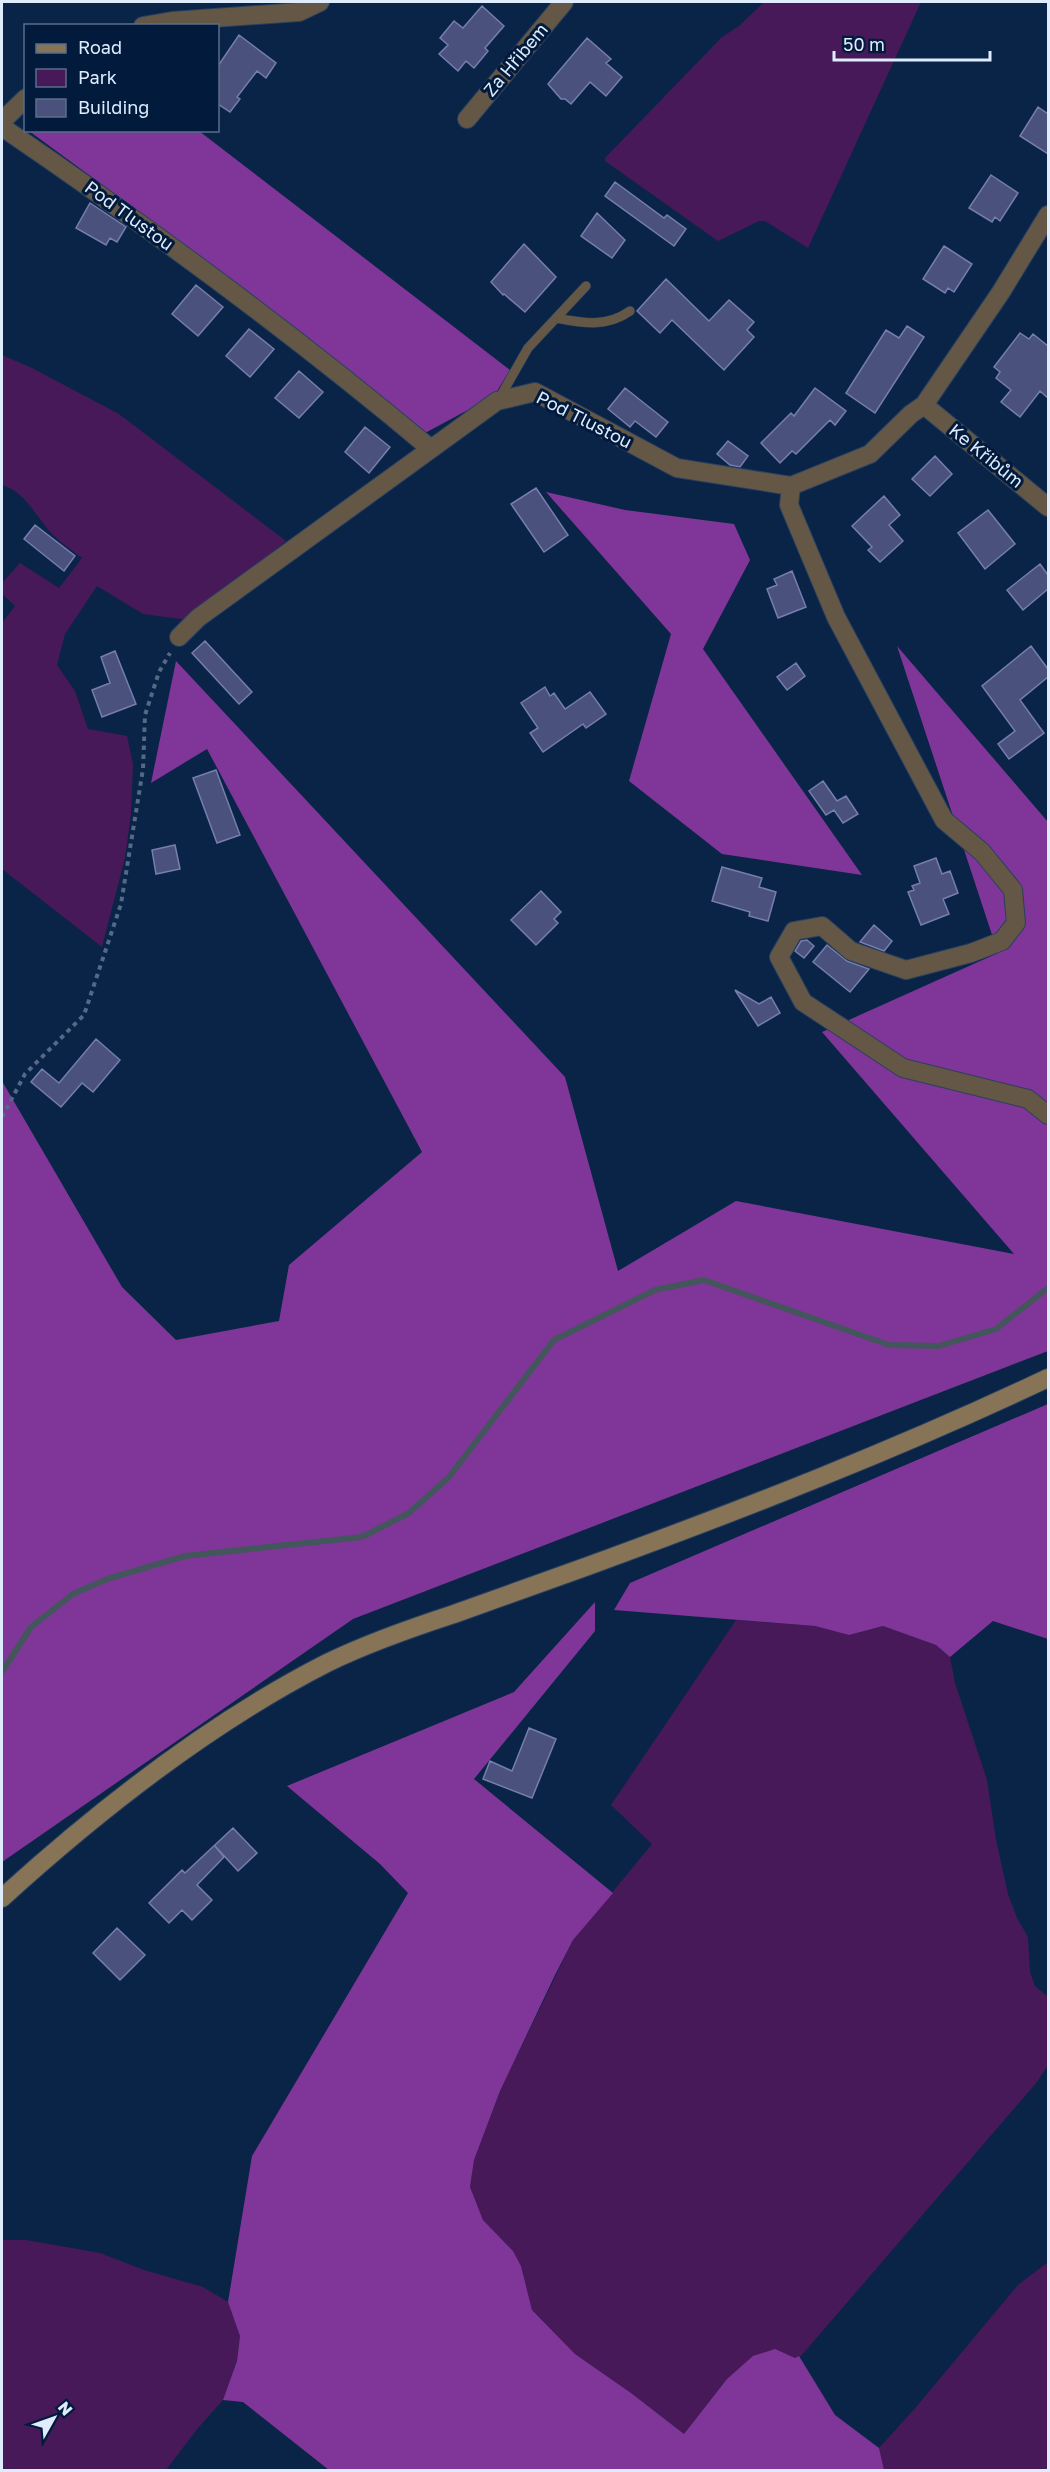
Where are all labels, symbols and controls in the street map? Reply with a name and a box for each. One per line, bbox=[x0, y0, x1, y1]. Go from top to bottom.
street label: Za Hřibem bbox=[478, 18, 552, 100]
legend bbox=[24, 24, 219, 132]
scale bar bbox=[834, 24, 990, 62]
text: 50 m bbox=[843, 33, 885, 55]
text: Road bbox=[78, 36, 122, 58]
text: Park bbox=[78, 66, 117, 88]
text: Building bbox=[78, 96, 149, 118]
street label: Pod Tlustou bbox=[81, 176, 178, 255]
street label: Pod Tlustou bbox=[533, 386, 636, 453]
street label: Ke Křibům bbox=[945, 419, 1028, 492]
north arrow bbox=[24, 2388, 84, 2448]
text: N bbox=[54, 2397, 77, 2419]

